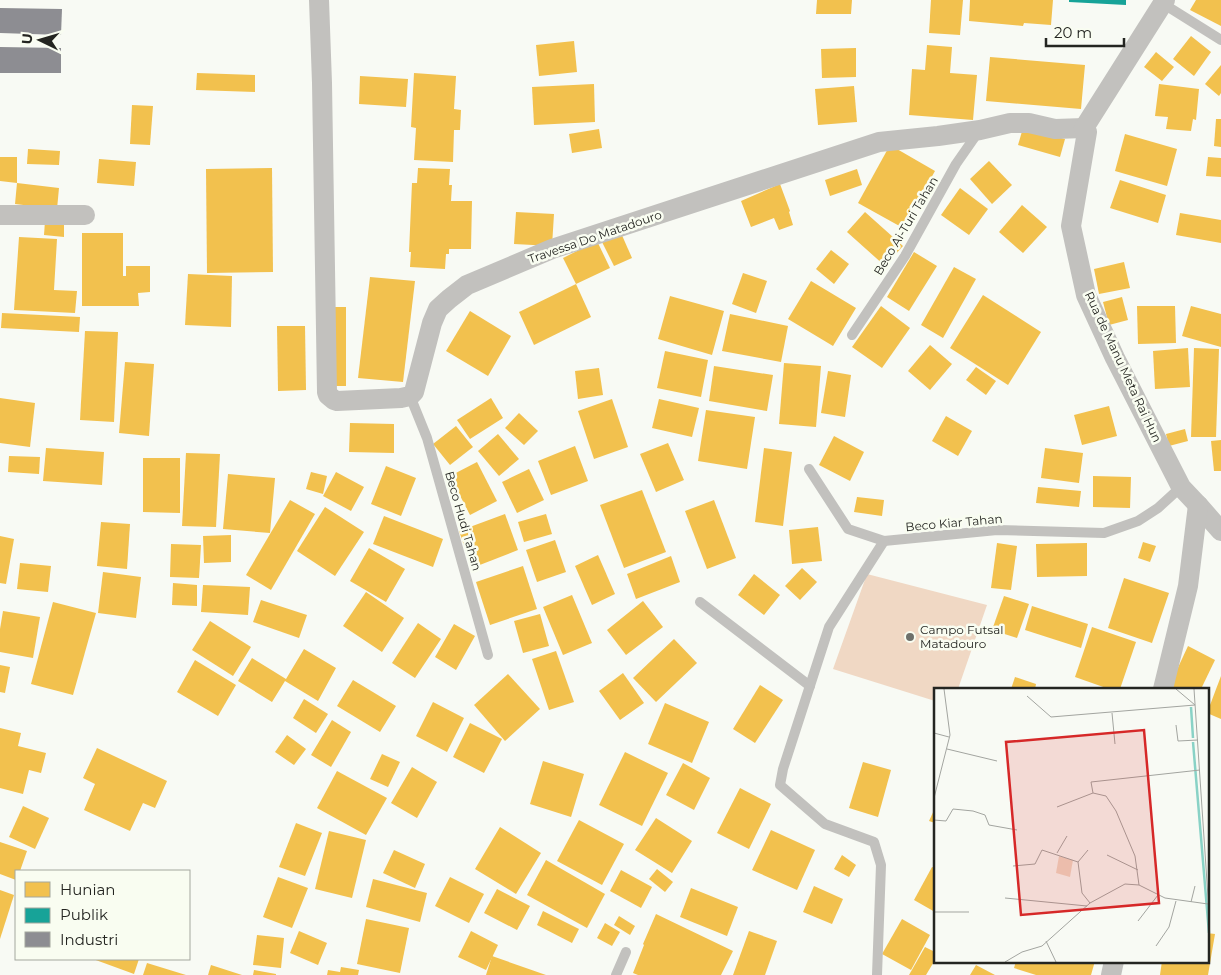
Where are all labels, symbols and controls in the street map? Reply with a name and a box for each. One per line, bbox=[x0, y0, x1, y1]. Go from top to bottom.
north arrow bbox=[15, 15, 65, 65]
scale bar bbox=[1046, 15, 1124, 47]
text: 20 m bbox=[1054, 23, 1092, 42]
text: U bbox=[18, 33, 36, 45]
street label: Beco Ai-Turi Tahan bbox=[870, 174, 941, 278]
street label: Travessa Do Matadouro bbox=[526, 207, 664, 266]
street label: Rua de Manu Meta Rai Hun bbox=[1082, 289, 1165, 445]
street label: Beco Hudi Tahan bbox=[442, 469, 485, 572]
street label: Beco Kiar Tahan bbox=[905, 511, 1003, 534]
place label: Campo Futsal Matadouro bbox=[920, 622, 1004, 651]
marker: Campo Futsal Matadouro bbox=[904, 631, 916, 643]
inset map bbox=[934, 688, 1208, 962]
legend bbox=[15, 870, 190, 960]
text: Hunian bbox=[60, 880, 115, 899]
text: Publik bbox=[60, 905, 108, 924]
text: Industri bbox=[60, 930, 118, 949]

